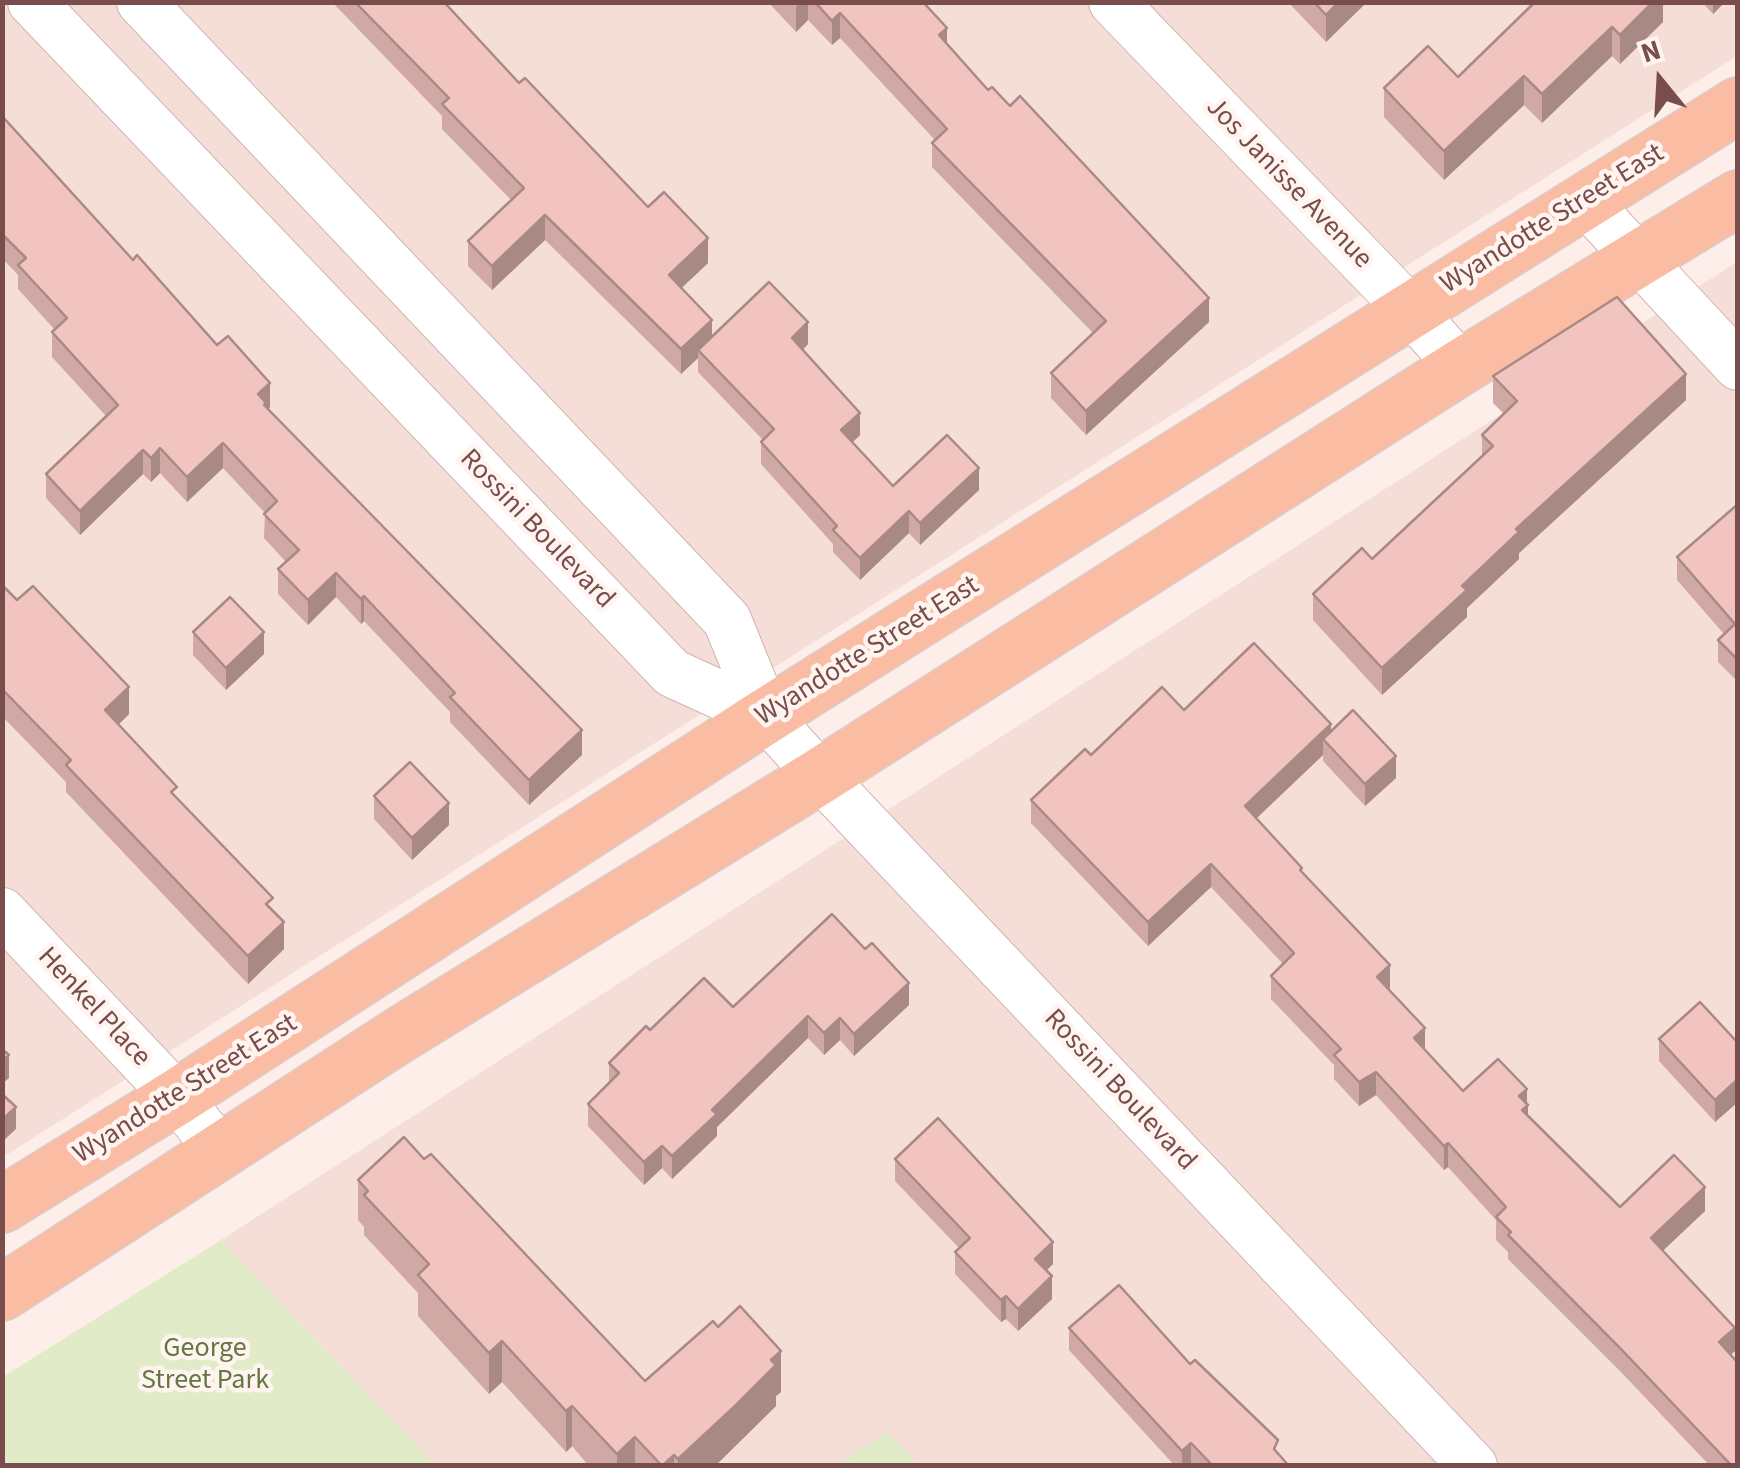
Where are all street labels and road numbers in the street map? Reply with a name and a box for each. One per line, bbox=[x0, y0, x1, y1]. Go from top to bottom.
street label: Jos Janisse Avenue bbox=[1198, 91, 1378, 277]
street label: Wyandotte Street East bbox=[1435, 138, 1671, 302]
street label: Rossini Boulevard bbox=[451, 443, 621, 617]
street label: Wyandotte Street East bbox=[750, 570, 986, 734]
street label: Henkel Place bbox=[29, 941, 157, 1075]
street label: Rossini Boulevard bbox=[1036, 1003, 1202, 1179]
street label: Wyandotte Street East bbox=[68, 1008, 304, 1172]

